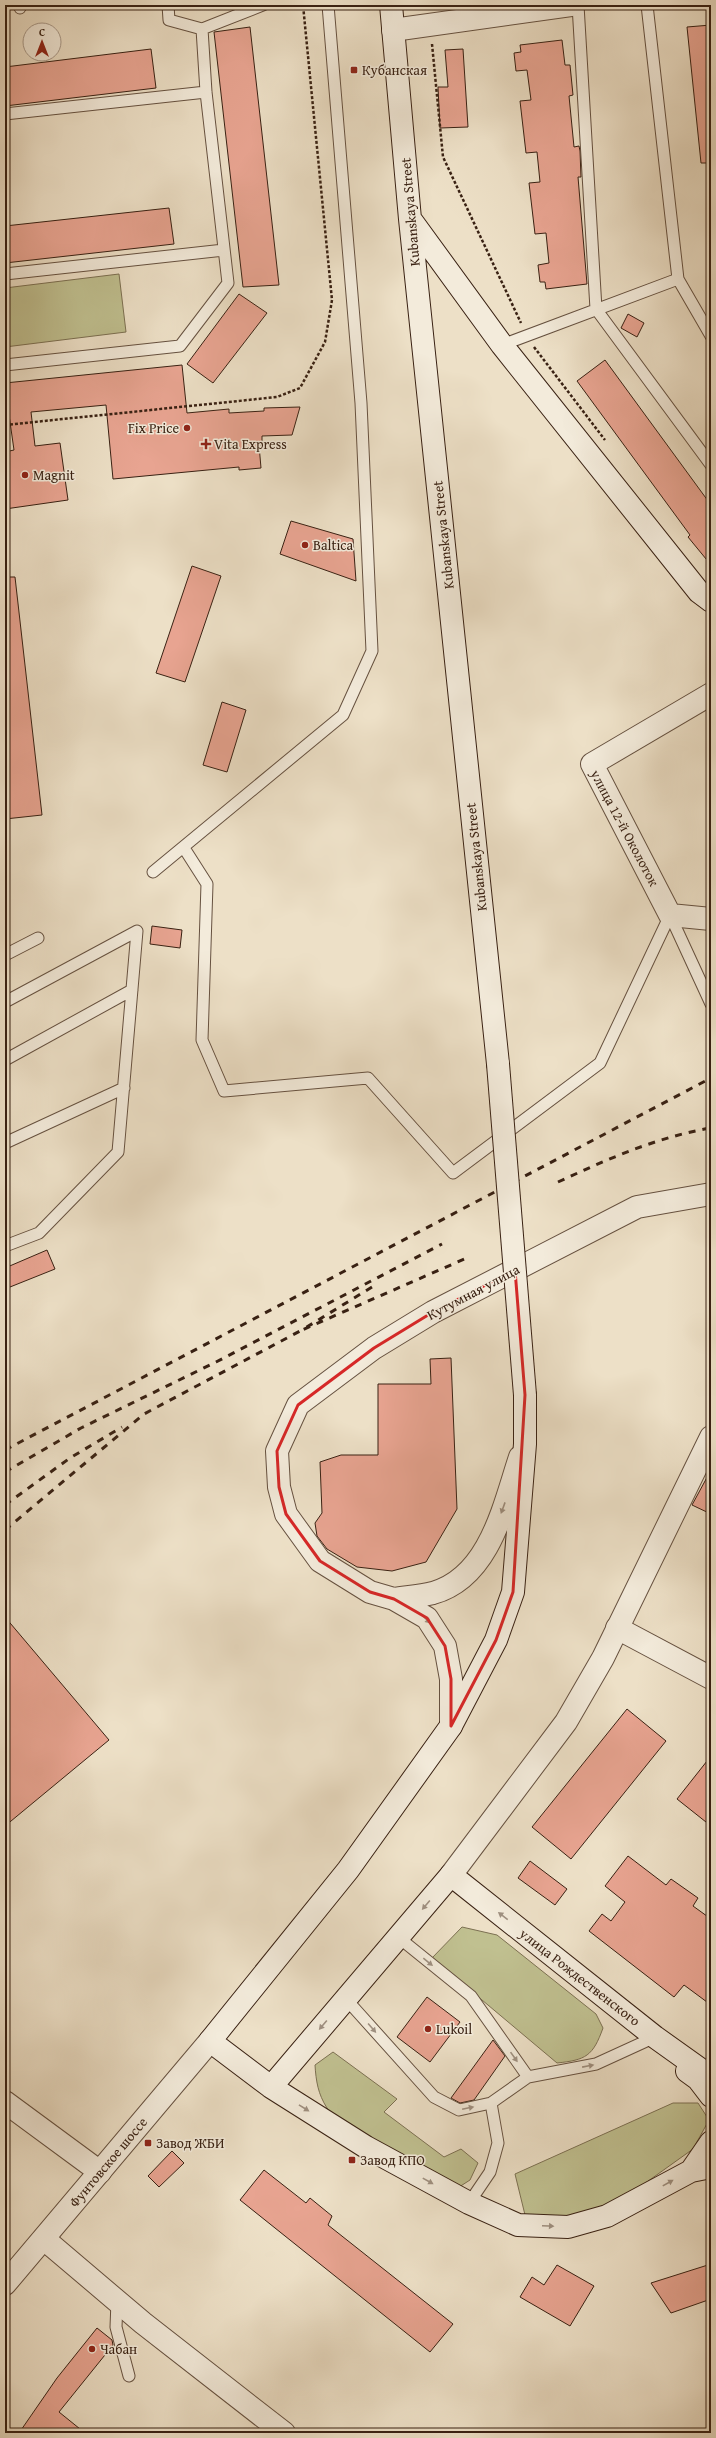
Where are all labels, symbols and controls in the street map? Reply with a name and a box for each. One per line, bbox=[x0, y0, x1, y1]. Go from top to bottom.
north arrow bbox=[22, 22, 62, 62]
text: С bbox=[39, 24, 45, 40]
place label: Кубанская bbox=[362, 60, 427, 80]
marker: Кубанская bbox=[349, 65, 359, 75]
street label: Kubanskaya Street bbox=[395, 157, 425, 267]
place label: Fix Price bbox=[128, 418, 179, 438]
marker: Fix Price bbox=[182, 423, 192, 433]
place label: Vita Express bbox=[214, 434, 287, 454]
marker: Vita Express bbox=[201, 439, 211, 449]
place label: Magnit bbox=[33, 465, 75, 485]
marker: Magnit bbox=[20, 470, 30, 480]
street label: Kubanskaya Street bbox=[427, 480, 459, 590]
place label: Baltica bbox=[313, 535, 354, 555]
marker: Baltica bbox=[300, 540, 310, 550]
street label: улица 12-й Околоток bbox=[585, 765, 665, 891]
street label: Kubanskaya Street bbox=[460, 802, 492, 912]
street label: Кутумная улица bbox=[423, 1259, 523, 1325]
one-way arrow bbox=[500, 1502, 506, 1514]
one-way arrow bbox=[422, 1615, 431, 1624]
one-way arrow bbox=[421, 1899, 430, 1910]
one-way arrow bbox=[497, 1912, 508, 1921]
street label: улица Рождественского bbox=[515, 1923, 645, 2031]
one-way arrow bbox=[423, 1957, 434, 1966]
place label: Lukoil bbox=[436, 2019, 472, 2039]
one-way arrow bbox=[319, 2020, 328, 2031]
one-way arrow bbox=[367, 2023, 376, 2033]
marker: Lukoil bbox=[423, 2024, 433, 2034]
one-way arrow bbox=[510, 2052, 519, 2063]
one-way arrow bbox=[582, 2062, 594, 2068]
one-way arrow bbox=[298, 2104, 310, 2111]
one-way arrow bbox=[462, 2105, 474, 2111]
street label: Фунтовское шоссе bbox=[64, 2112, 152, 2211]
place label: Завод ЖБИ bbox=[156, 2133, 224, 2153]
marker: Завод ЖБИ bbox=[143, 2138, 153, 2148]
place label: Завод КПО bbox=[360, 2150, 425, 2170]
marker: Завод КПО bbox=[347, 2155, 357, 2165]
one-way arrow bbox=[422, 2177, 434, 2184]
one-way arrow bbox=[662, 2180, 674, 2187]
one-way arrow bbox=[542, 2223, 554, 2230]
place label: Чабан bbox=[100, 2339, 137, 2359]
marker: Чабан bbox=[87, 2344, 97, 2354]

